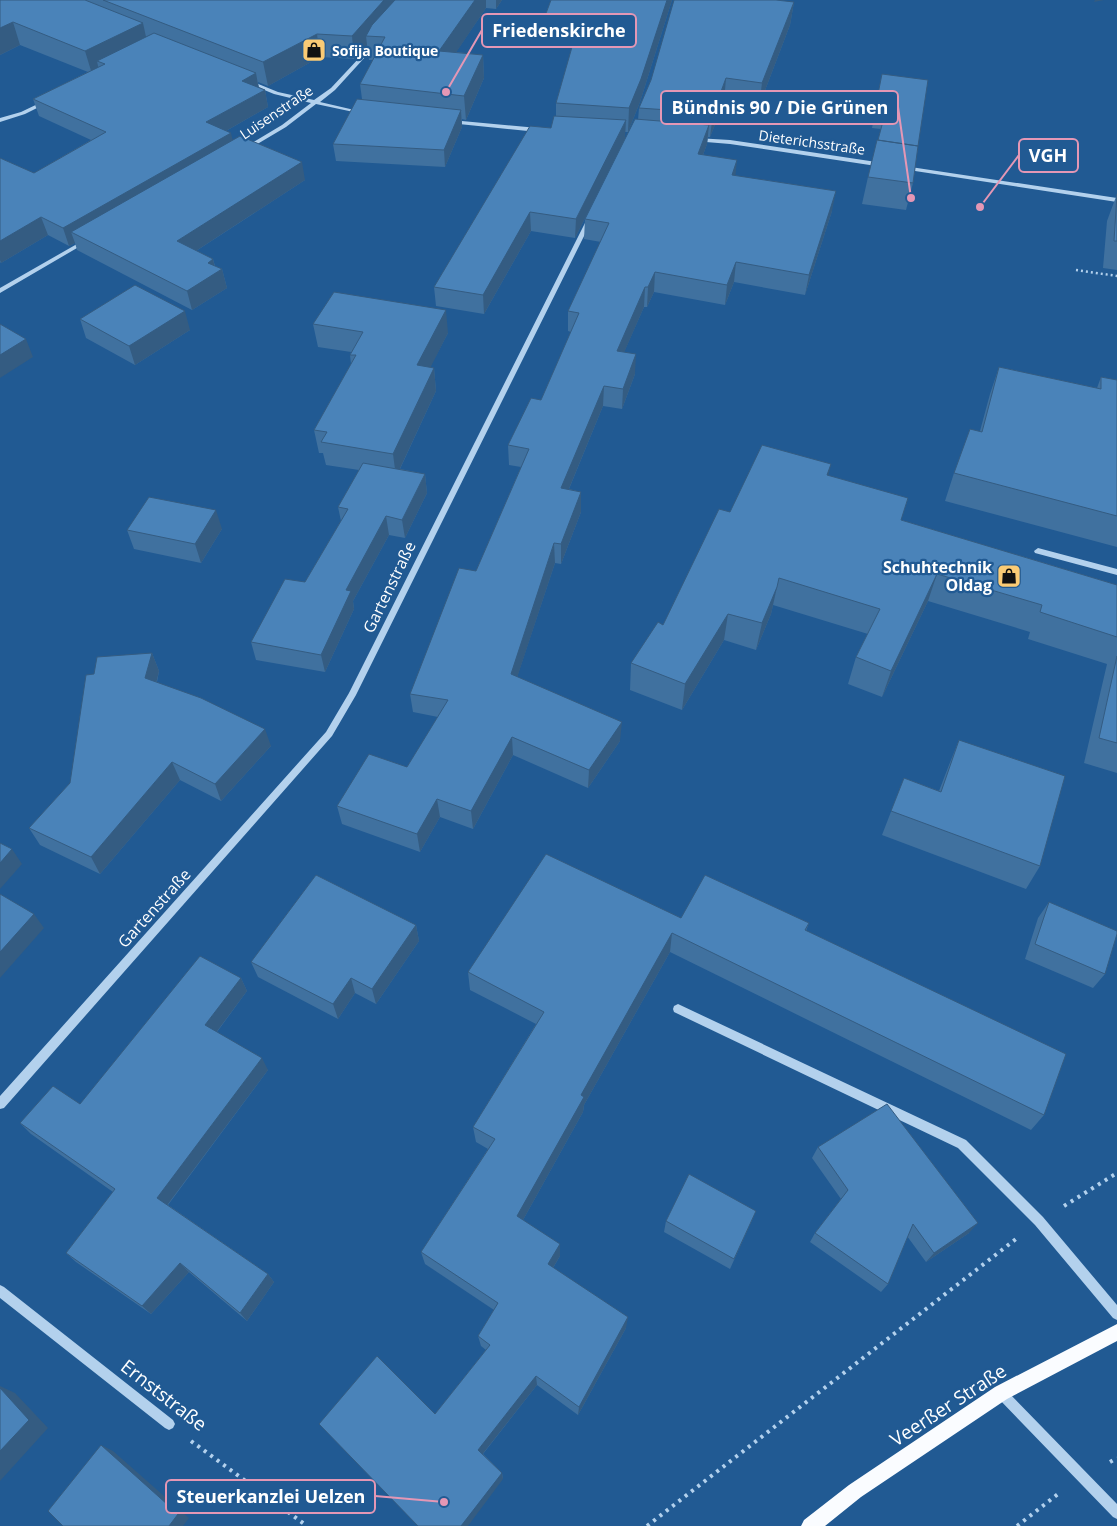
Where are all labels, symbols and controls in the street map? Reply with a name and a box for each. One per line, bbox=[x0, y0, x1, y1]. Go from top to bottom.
callout: Friedenskirche bbox=[482, 14, 636, 47]
text: Friedenskirche bbox=[492, 18, 626, 42]
shop icon: Sofija Boutique bbox=[301, 37, 327, 63]
place label: Sofija Boutique bbox=[332, 41, 438, 60]
street label: Luisenstraße bbox=[236, 80, 316, 143]
callout: Bündnis 90 / Die Grünen bbox=[661, 91, 898, 124]
text: Bündnis 90 / Die Grünen bbox=[672, 95, 888, 119]
street label: Dieterichsstraße bbox=[758, 125, 867, 159]
callout: VGH bbox=[1019, 139, 1078, 172]
text: VGH bbox=[1029, 143, 1067, 167]
street label: Gartenstraße bbox=[357, 538, 421, 636]
place label: Schuhtechnik Oldag bbox=[883, 556, 992, 596]
shop icon: Schuhtechnik Oldag bbox=[996, 563, 1022, 589]
street label: Gartenstraße bbox=[113, 864, 195, 952]
street label: Ernststraße bbox=[116, 1353, 212, 1437]
street label: Veerßer Straße bbox=[885, 1358, 1011, 1452]
callout: Steuerkanzlei Uelzen bbox=[166, 1480, 375, 1513]
text: Steuerkanzlei Uelzen bbox=[177, 1484, 365, 1508]

